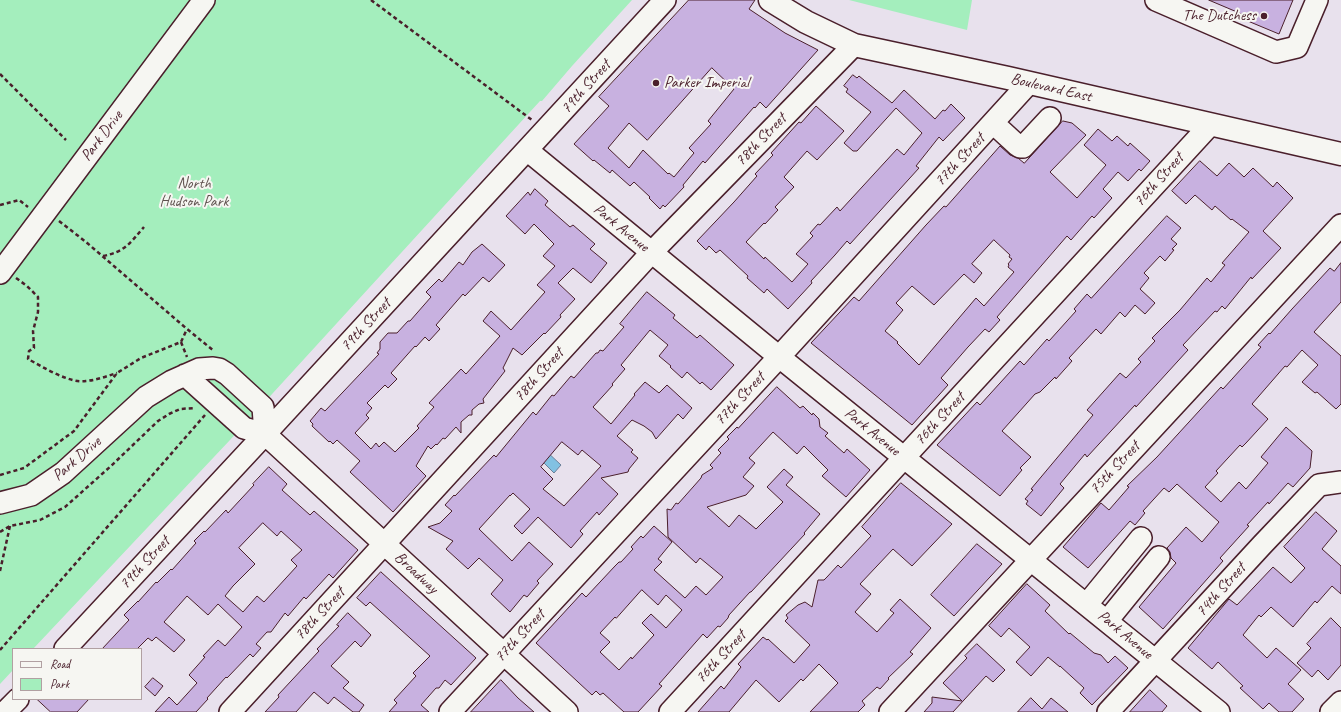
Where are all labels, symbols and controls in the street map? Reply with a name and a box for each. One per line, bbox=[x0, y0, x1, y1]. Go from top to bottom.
place label: The Dutchess bbox=[1182, 6, 1256, 26]
marker: The Dutchess bbox=[1259, 11, 1269, 21]
street label: 79th Street bbox=[557, 56, 615, 118]
street label: Boulevard East bbox=[1009, 69, 1093, 107]
place label: Parker Imperial bbox=[664, 73, 749, 93]
marker: Parker Imperial bbox=[651, 78, 661, 88]
street label: Park Drive bbox=[77, 107, 127, 165]
street label: 78th Street bbox=[731, 110, 791, 170]
street label: 77th Street bbox=[931, 129, 989, 191]
street label: 76th Street bbox=[1130, 149, 1188, 211]
park label: North Hudson Park bbox=[160, 174, 228, 212]
street label: Park Avenue bbox=[589, 200, 653, 256]
street label: 79th Street bbox=[337, 294, 395, 356]
street label: 78th Street bbox=[510, 344, 568, 406]
street label: 77th Street bbox=[711, 368, 769, 430]
street label: 76th Street bbox=[911, 388, 969, 450]
street label: Park Avenue bbox=[840, 404, 904, 460]
street label: Park Drive bbox=[49, 433, 105, 485]
street label: 75th Street bbox=[1086, 437, 1144, 499]
street label: 79th Street bbox=[116, 532, 174, 594]
street label: Broadway bbox=[390, 548, 442, 598]
street label: 74th Street bbox=[1192, 559, 1250, 621]
street label: 78th Street bbox=[291, 583, 349, 645]
street label: 77th Street bbox=[491, 605, 549, 667]
street label: Park Avenue bbox=[1094, 606, 1156, 664]
street label: 76th Street bbox=[692, 626, 750, 688]
legend bbox=[12, 648, 142, 700]
text: Road bbox=[50, 656, 70, 672]
text: Park bbox=[50, 676, 69, 692]

